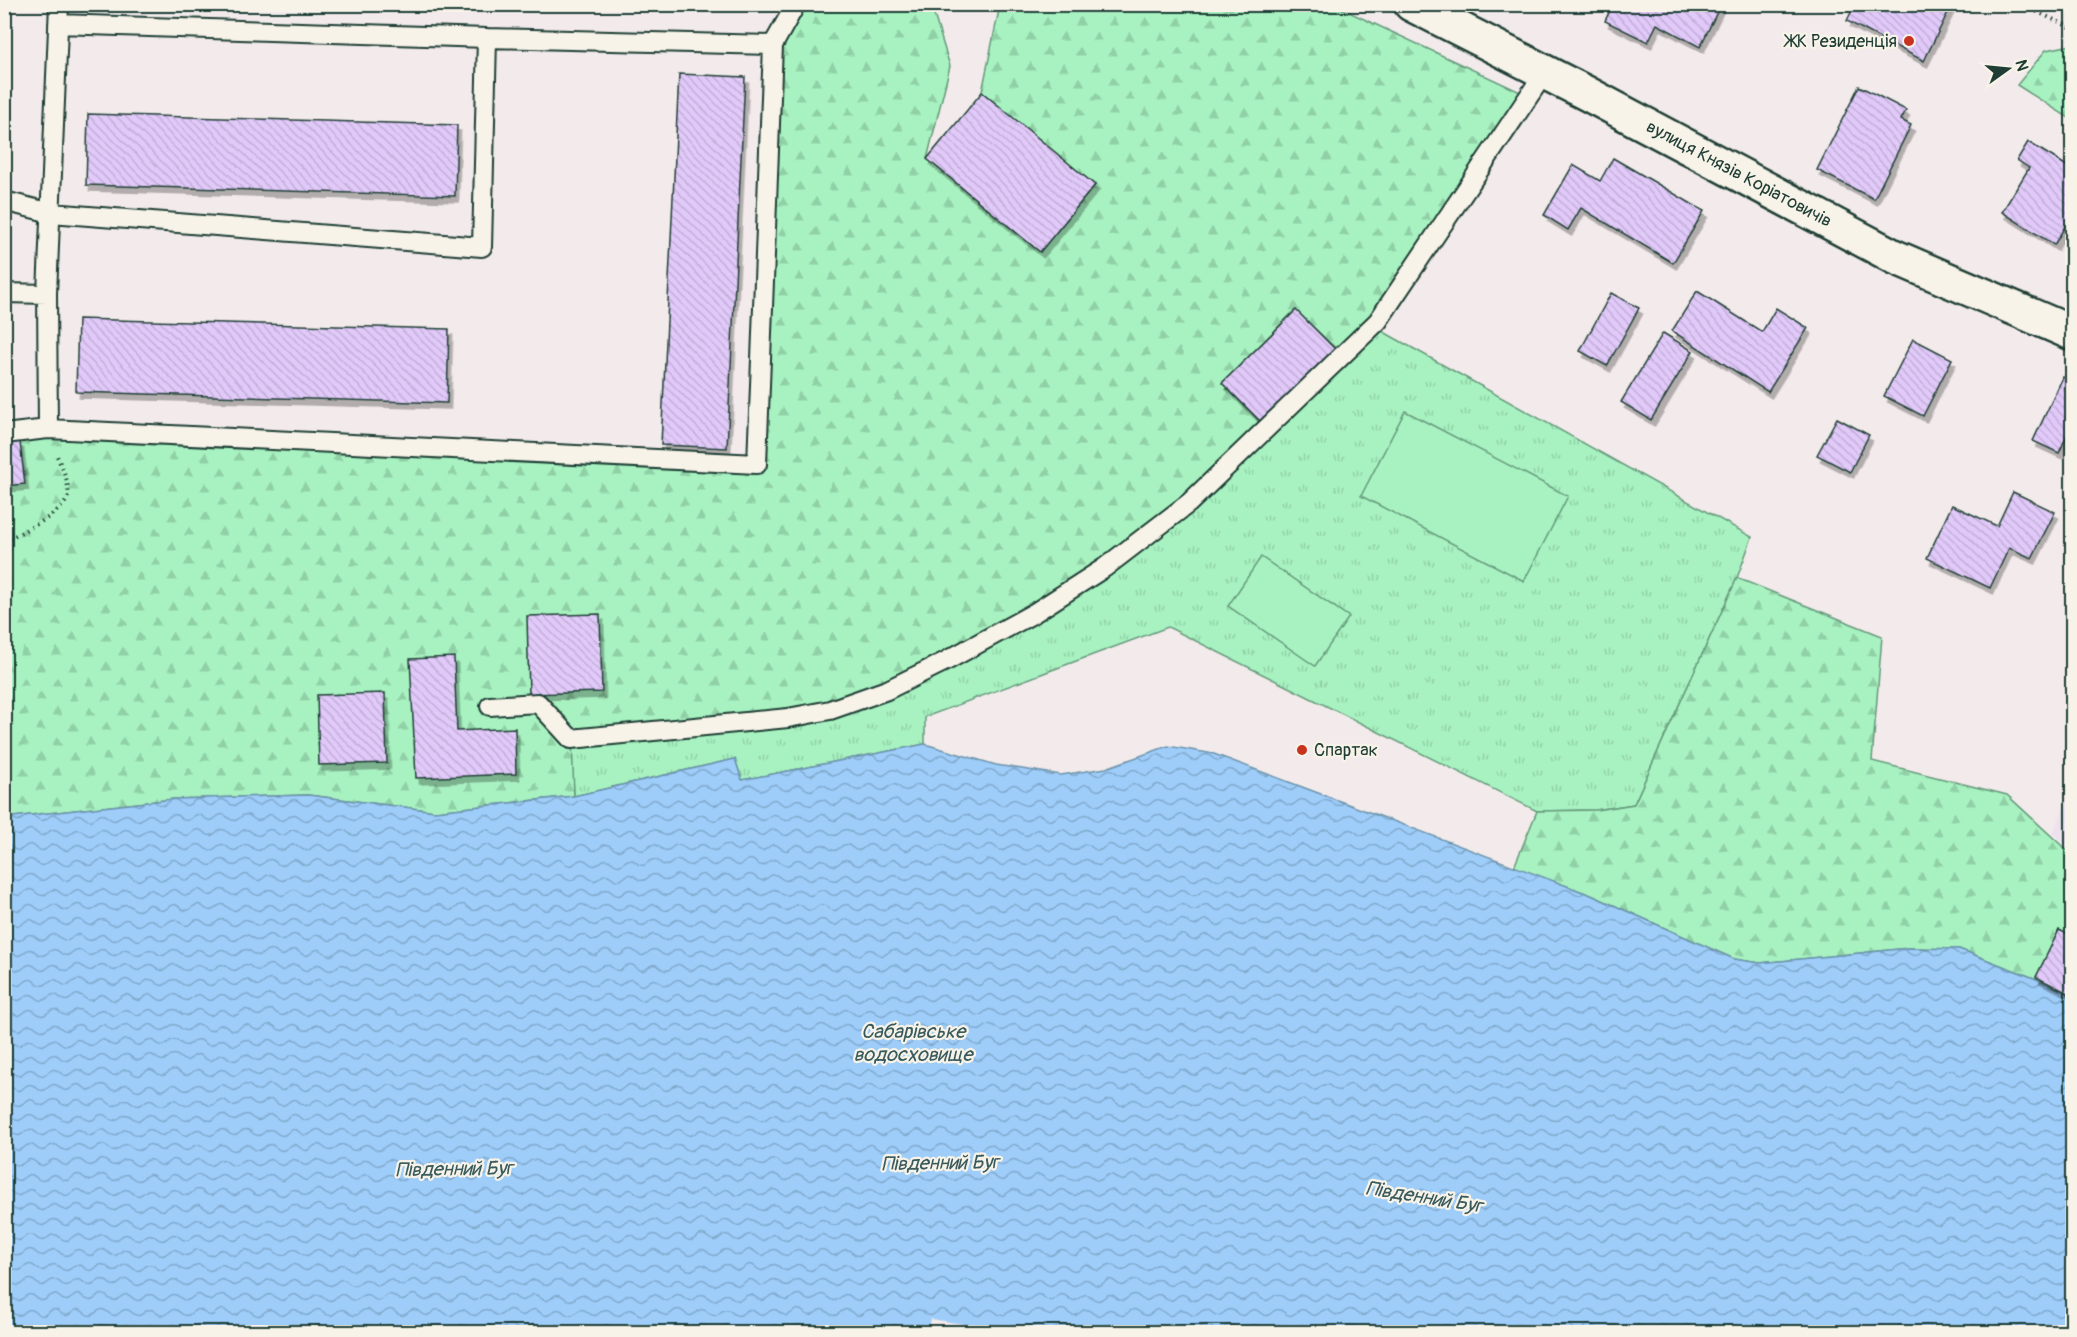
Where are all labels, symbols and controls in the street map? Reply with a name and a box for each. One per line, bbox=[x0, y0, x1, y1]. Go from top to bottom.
place label: ЖК Резиденція bbox=[1783, 30, 1897, 53]
marker: ЖК Резиденція bbox=[1902, 34, 1916, 48]
north arrow bbox=[1978, 39, 2038, 99]
text: N bbox=[2010, 58, 2033, 73]
street label: вулиця Князів Коріатовичів bbox=[1642, 115, 1836, 233]
place label: Спартак bbox=[1314, 739, 1378, 762]
marker: Спартак bbox=[1295, 743, 1309, 757]
water label: Сабарівське водосховище bbox=[854, 1019, 975, 1067]
water label: Південний Буг bbox=[881, 1149, 1002, 1177]
water label: Південний Буг bbox=[395, 1155, 516, 1183]
water label: Південний Буг bbox=[1364, 1175, 1487, 1219]

